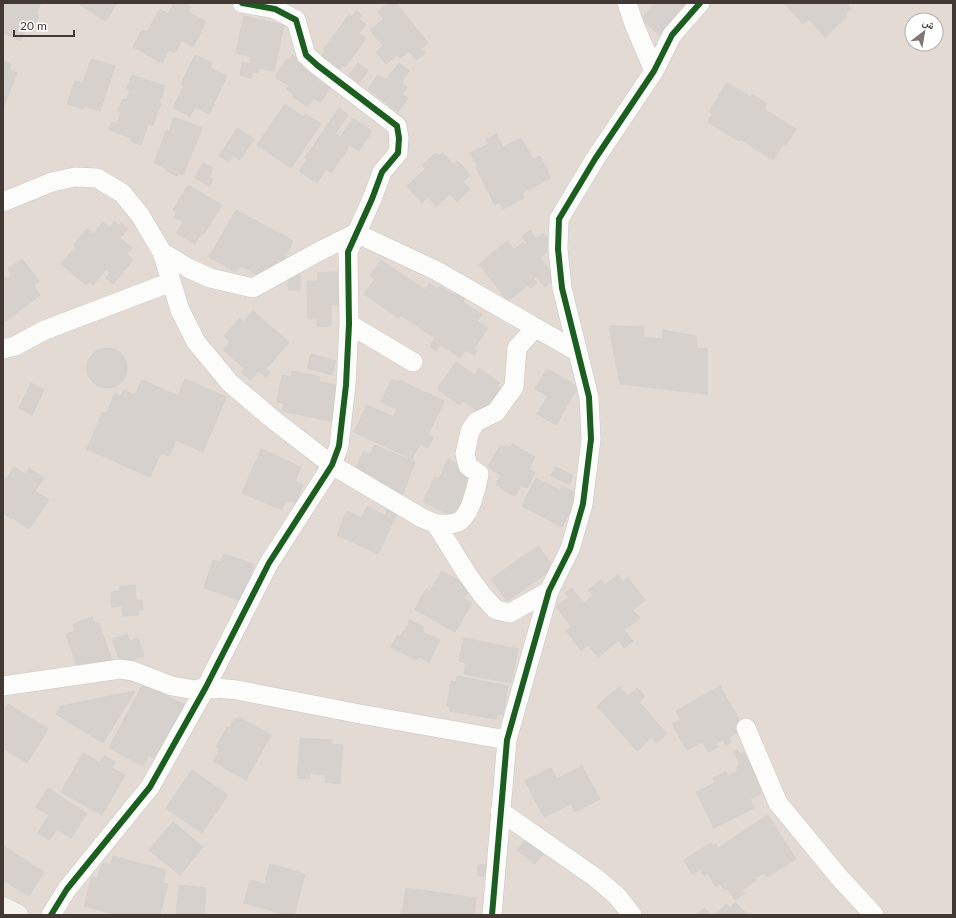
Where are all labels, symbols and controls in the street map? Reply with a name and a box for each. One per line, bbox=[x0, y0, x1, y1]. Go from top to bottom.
scale bar bbox=[14, 12, 74, 38]
north arrow bbox=[904, 12, 944, 52]
text: ش bbox=[920, 14, 938, 33]
text: 20 m bbox=[20, 18, 47, 33]

